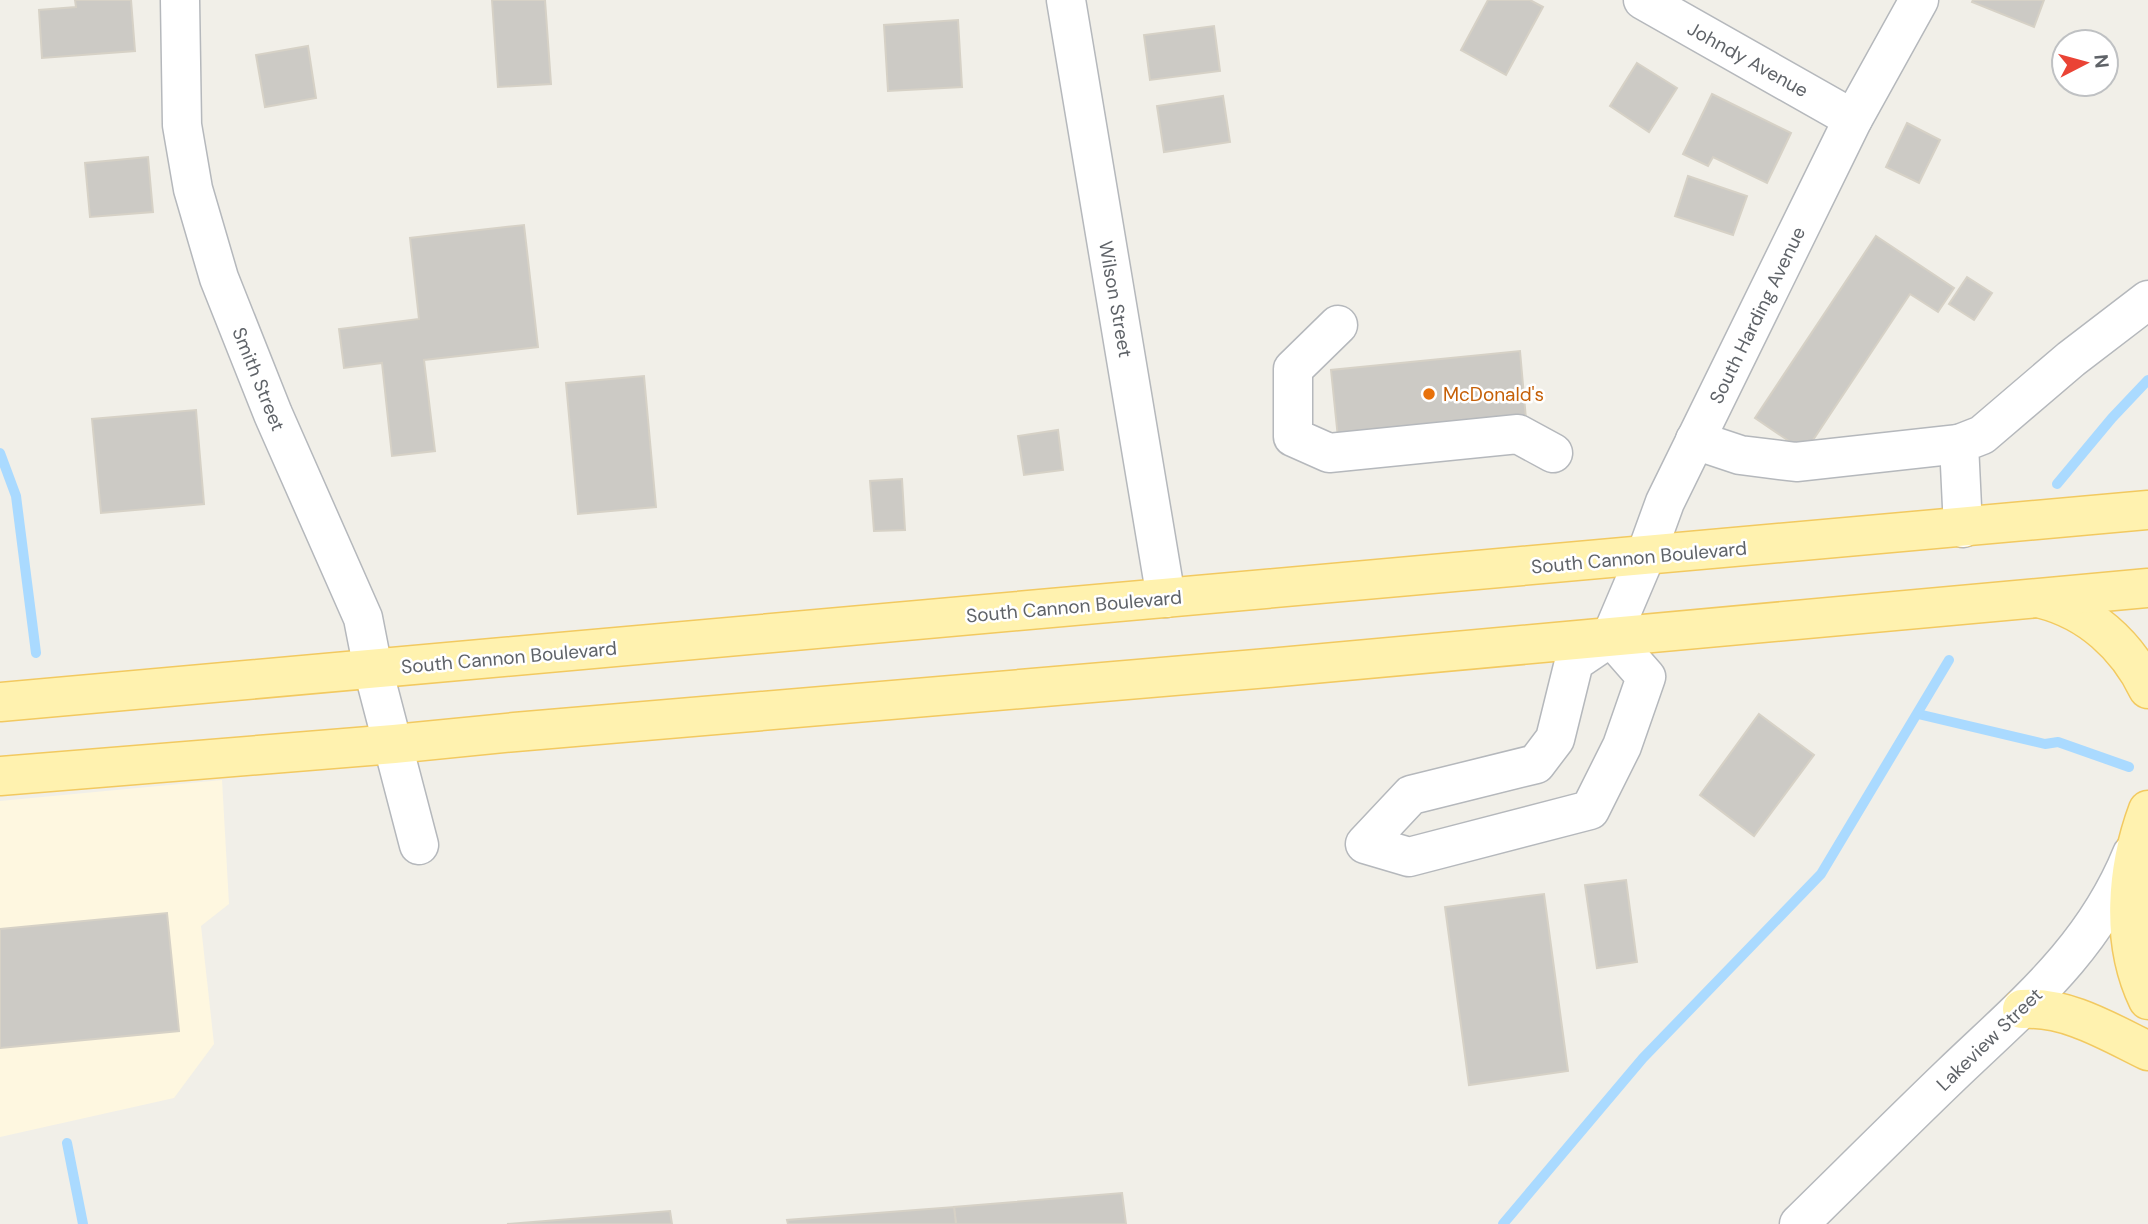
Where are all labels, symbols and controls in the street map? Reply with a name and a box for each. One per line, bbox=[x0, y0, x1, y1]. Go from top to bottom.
street label: Johndy Avenue bbox=[1683, 16, 1813, 103]
north arrow bbox=[2050, 28, 2120, 98]
text: N bbox=[2088, 53, 2115, 69]
street label: South Harding Avenue bbox=[1704, 222, 1811, 408]
street label: Wilson Street bbox=[1093, 239, 1138, 359]
street label: Smith Street bbox=[226, 324, 291, 435]
place label: McDonald's bbox=[1443, 382, 1544, 407]
marker: McDonald's bbox=[1421, 386, 1437, 402]
street label: South Cannon Boulevard bbox=[1530, 536, 1748, 579]
street label: South Cannon Boulevard bbox=[965, 585, 1183, 628]
street label: South Cannon Boulevard bbox=[400, 636, 618, 679]
street label: Lakeview Street bbox=[1931, 982, 2048, 1096]

